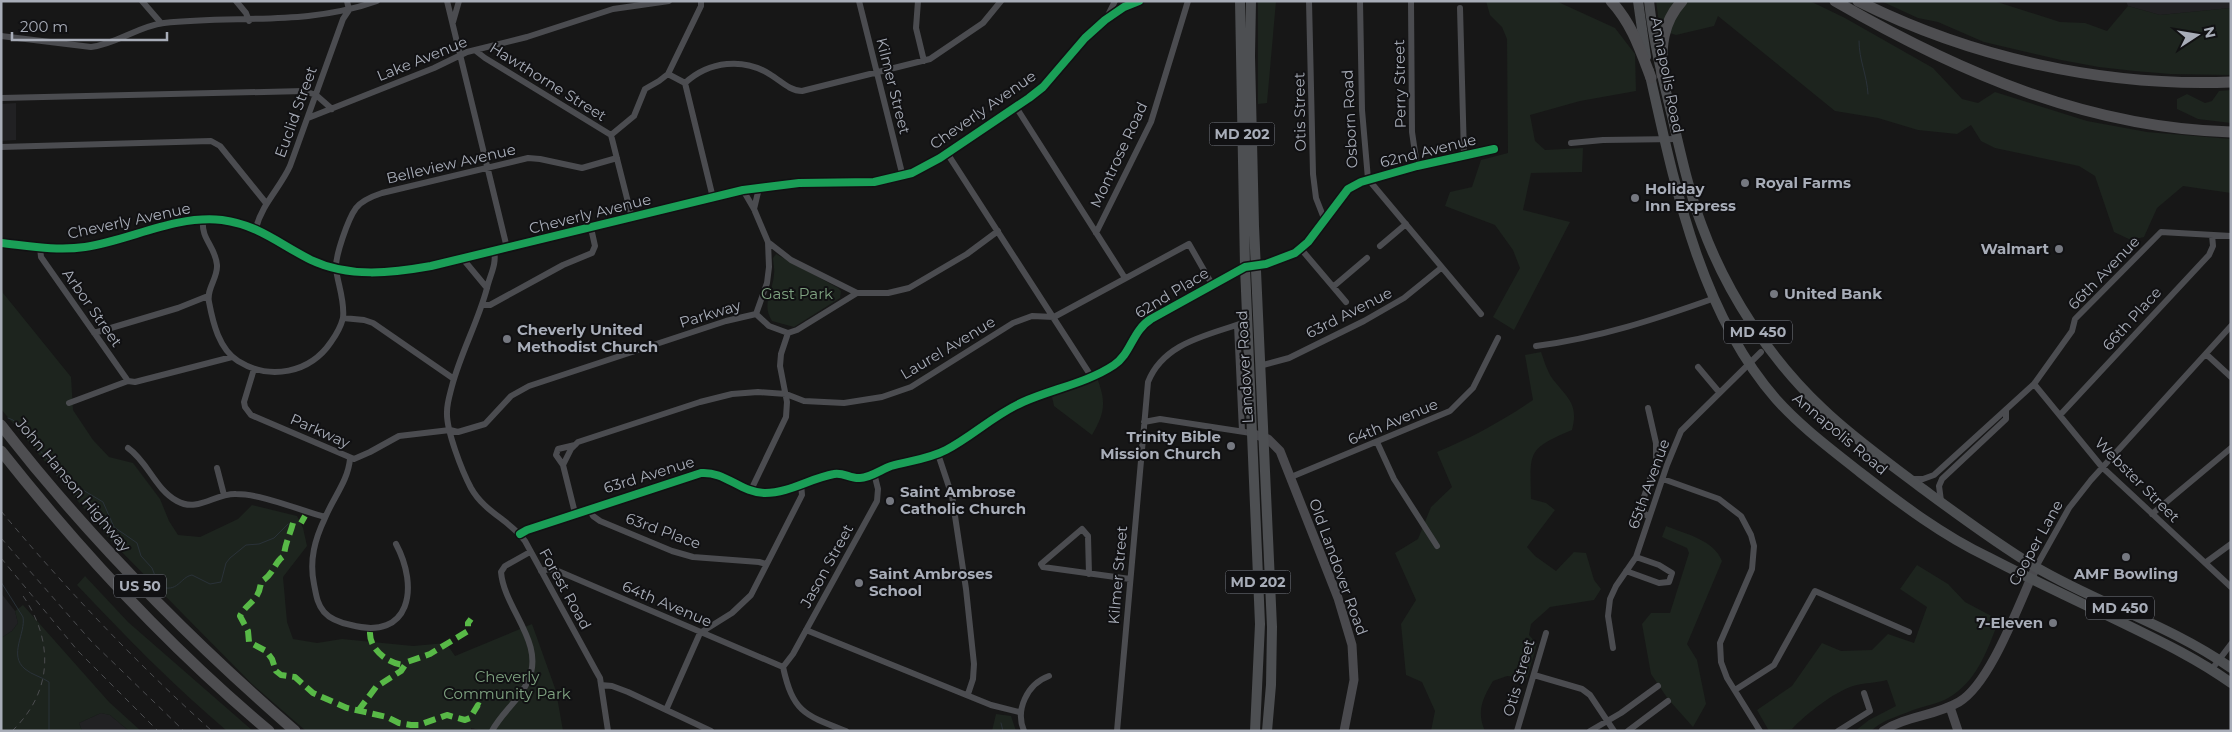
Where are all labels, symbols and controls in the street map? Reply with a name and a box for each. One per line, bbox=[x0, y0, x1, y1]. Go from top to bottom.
scale bar bbox=[12, 10, 168, 42]
north arrow bbox=[2172, 10, 2222, 60]
street label: Annapolis Road bbox=[1647, 15, 1688, 135]
text: 200 m bbox=[20, 17, 68, 36]
text: N bbox=[2200, 25, 2220, 40]
street label: Lake Avenue bbox=[374, 32, 470, 85]
street label: Kilmer Street bbox=[872, 36, 915, 136]
street label: Hawthorne Street bbox=[486, 38, 610, 125]
street label: Perry Street bbox=[1389, 39, 1410, 129]
street label: Euclid Street bbox=[270, 64, 321, 160]
street label: Cheverly Avenue bbox=[926, 66, 1039, 153]
street label: Osborn Road bbox=[1337, 69, 1362, 169]
street label: Otis Street bbox=[1289, 72, 1310, 152]
street label: Montrose Road bbox=[1086, 99, 1151, 211]
road number: MD 202 bbox=[1210, 122, 1274, 146]
street label: 62nd Avenue bbox=[1378, 129, 1478, 172]
street label: Belleview Avenue bbox=[384, 139, 517, 188]
place label: Royal Farms bbox=[1755, 173, 1851, 192]
marker: Royal Farms bbox=[1739, 177, 1751, 189]
place label: Holiday Inn Express bbox=[1645, 179, 1736, 215]
street label: Cheverly Avenue bbox=[527, 189, 653, 238]
marker: Holiday Inn Express bbox=[1629, 192, 1641, 204]
street label: Cheverly Avenue bbox=[66, 198, 192, 243]
street label: 66th Avenue bbox=[2064, 232, 2143, 313]
place label: Walmart bbox=[1980, 239, 2049, 258]
marker: Walmart bbox=[2053, 243, 2065, 255]
street label: 62nd Place bbox=[1131, 263, 1212, 322]
street label: Arbor Street bbox=[58, 265, 126, 351]
street label: 63rd Avenue bbox=[1303, 283, 1395, 342]
street label: 66th Place bbox=[2098, 283, 2165, 355]
park label: Gast Park bbox=[761, 284, 833, 303]
place label: United Bank bbox=[1784, 284, 1882, 303]
marker: United Bank bbox=[1768, 288, 1780, 300]
street label: Parkway bbox=[677, 295, 744, 332]
street label: Landover Road bbox=[1232, 310, 1257, 424]
street label: Laurel Avenue bbox=[897, 312, 999, 383]
place label: Cheverly United Methodist Church bbox=[517, 320, 658, 356]
road number: MD 450 bbox=[1724, 321, 1792, 344]
marker: Cheverly United Methodist Church bbox=[501, 333, 513, 345]
street label: Annapolis Road bbox=[1789, 388, 1892, 479]
street label: 64th Avenue bbox=[1345, 394, 1441, 449]
street label: Parkway bbox=[287, 409, 354, 452]
street label: John Hanson Highway bbox=[11, 413, 136, 556]
place label: Trinity Bible Mission Church bbox=[1100, 427, 1221, 463]
street label: Webster Street bbox=[2091, 433, 2184, 526]
street label: 65th Avenue bbox=[1623, 436, 1674, 531]
marker: Trinity Bible Mission Church bbox=[1225, 440, 1237, 452]
street label: 63rd Avenue bbox=[601, 452, 697, 497]
place label: Saint Ambrose Catholic Church bbox=[900, 482, 1026, 518]
marker: Saint Ambrose Catholic Church bbox=[884, 495, 896, 507]
street label: Old Landover Road bbox=[1305, 496, 1372, 638]
street label: Cooper Lane bbox=[2004, 497, 2067, 589]
street label: 63rd Place bbox=[623, 508, 703, 553]
street label: Jason Street bbox=[795, 521, 857, 612]
street label: Kilmer Street bbox=[1104, 525, 1131, 625]
street label: Forest Road bbox=[535, 545, 596, 633]
marker: AMF Bowling bbox=[2120, 551, 2132, 563]
place label: Saint Ambroses School bbox=[869, 564, 993, 600]
place label: AMF Bowling bbox=[2073, 564, 2178, 583]
road number: MD 202 bbox=[1226, 570, 1290, 594]
road number: US 50 bbox=[114, 574, 166, 598]
street label: 64th Avenue bbox=[619, 576, 715, 631]
marker: Saint Ambroses School bbox=[853, 577, 865, 589]
road number: MD 450 bbox=[2086, 596, 2154, 620]
place label: 7-Eleven bbox=[1976, 613, 2043, 632]
marker: 7-Eleven bbox=[2047, 617, 2059, 629]
street label: Otis Street bbox=[1498, 637, 1539, 719]
park label: Cheverly Community Park bbox=[443, 667, 571, 703]

